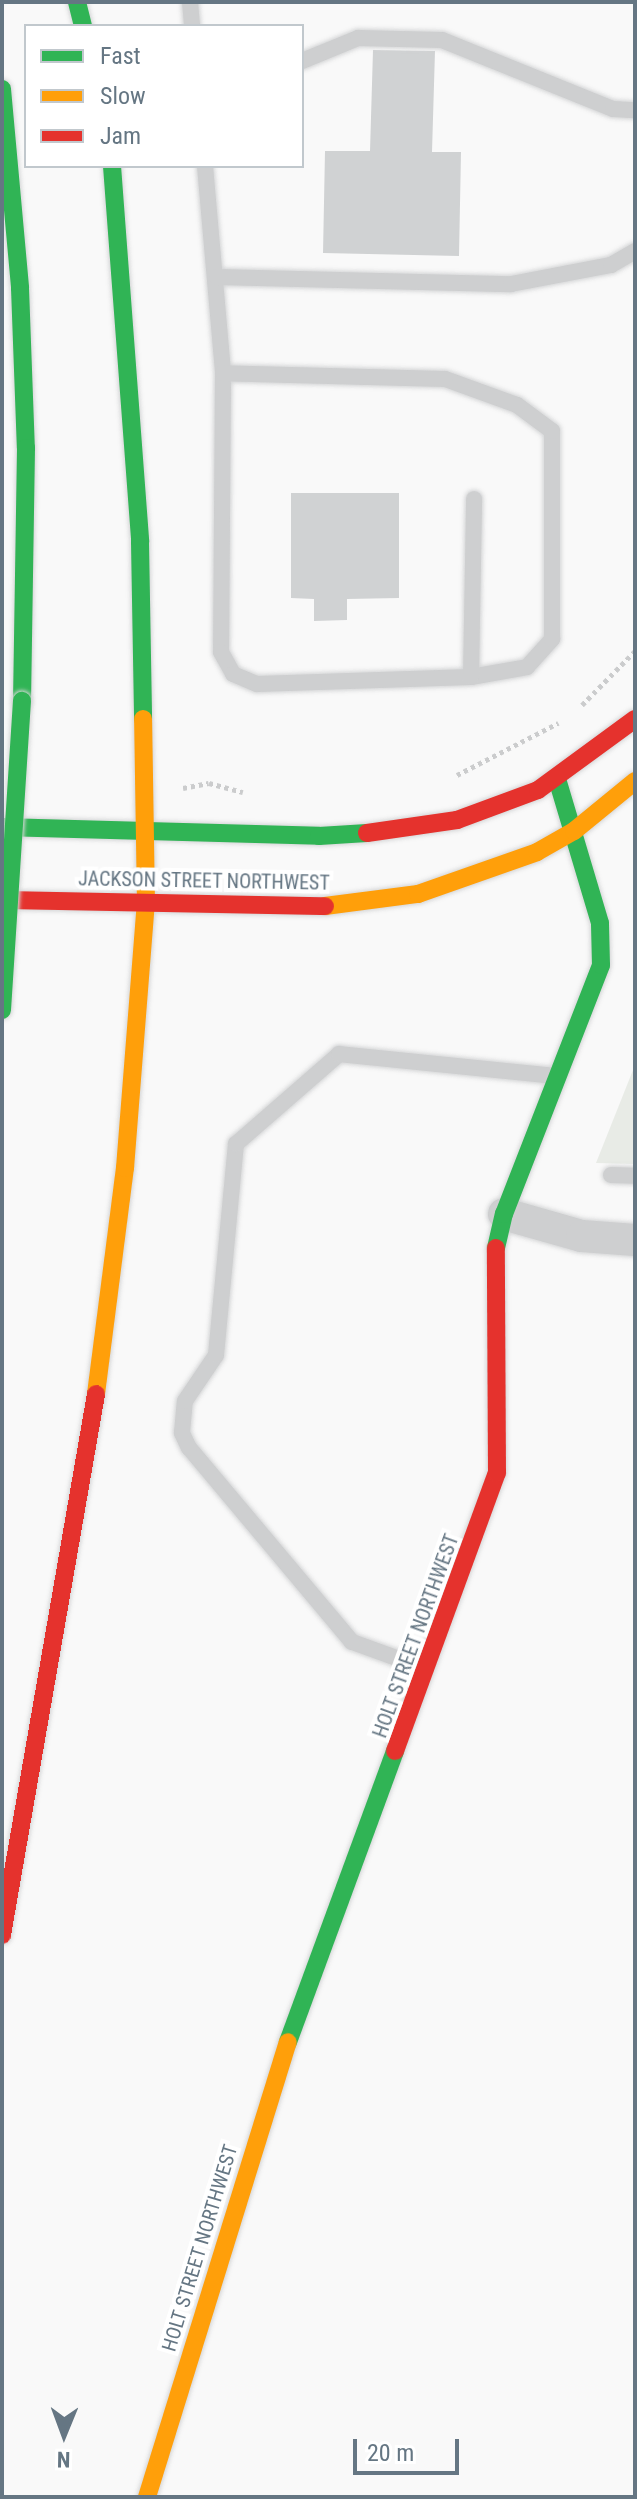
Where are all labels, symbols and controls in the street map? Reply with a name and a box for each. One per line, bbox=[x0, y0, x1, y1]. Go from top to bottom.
legend bbox=[24, 24, 304, 168]
text: Fast bbox=[100, 42, 141, 70]
text: Slow bbox=[100, 82, 146, 110]
text: Jam bbox=[100, 122, 141, 150]
street label: JACKSON STREET NORTHWEST bbox=[78, 867, 330, 895]
street label: HOLT STREET NORTHWEST bbox=[368, 1531, 464, 1741]
street label: HOLT STREET NORTHWEST bbox=[157, 2141, 243, 2355]
north arrow bbox=[24, 2395, 104, 2475]
scale bar bbox=[357, 2423, 463, 2473]
text: 20 m bbox=[367, 2439, 414, 2467]
text: N bbox=[57, 2447, 71, 2472]

